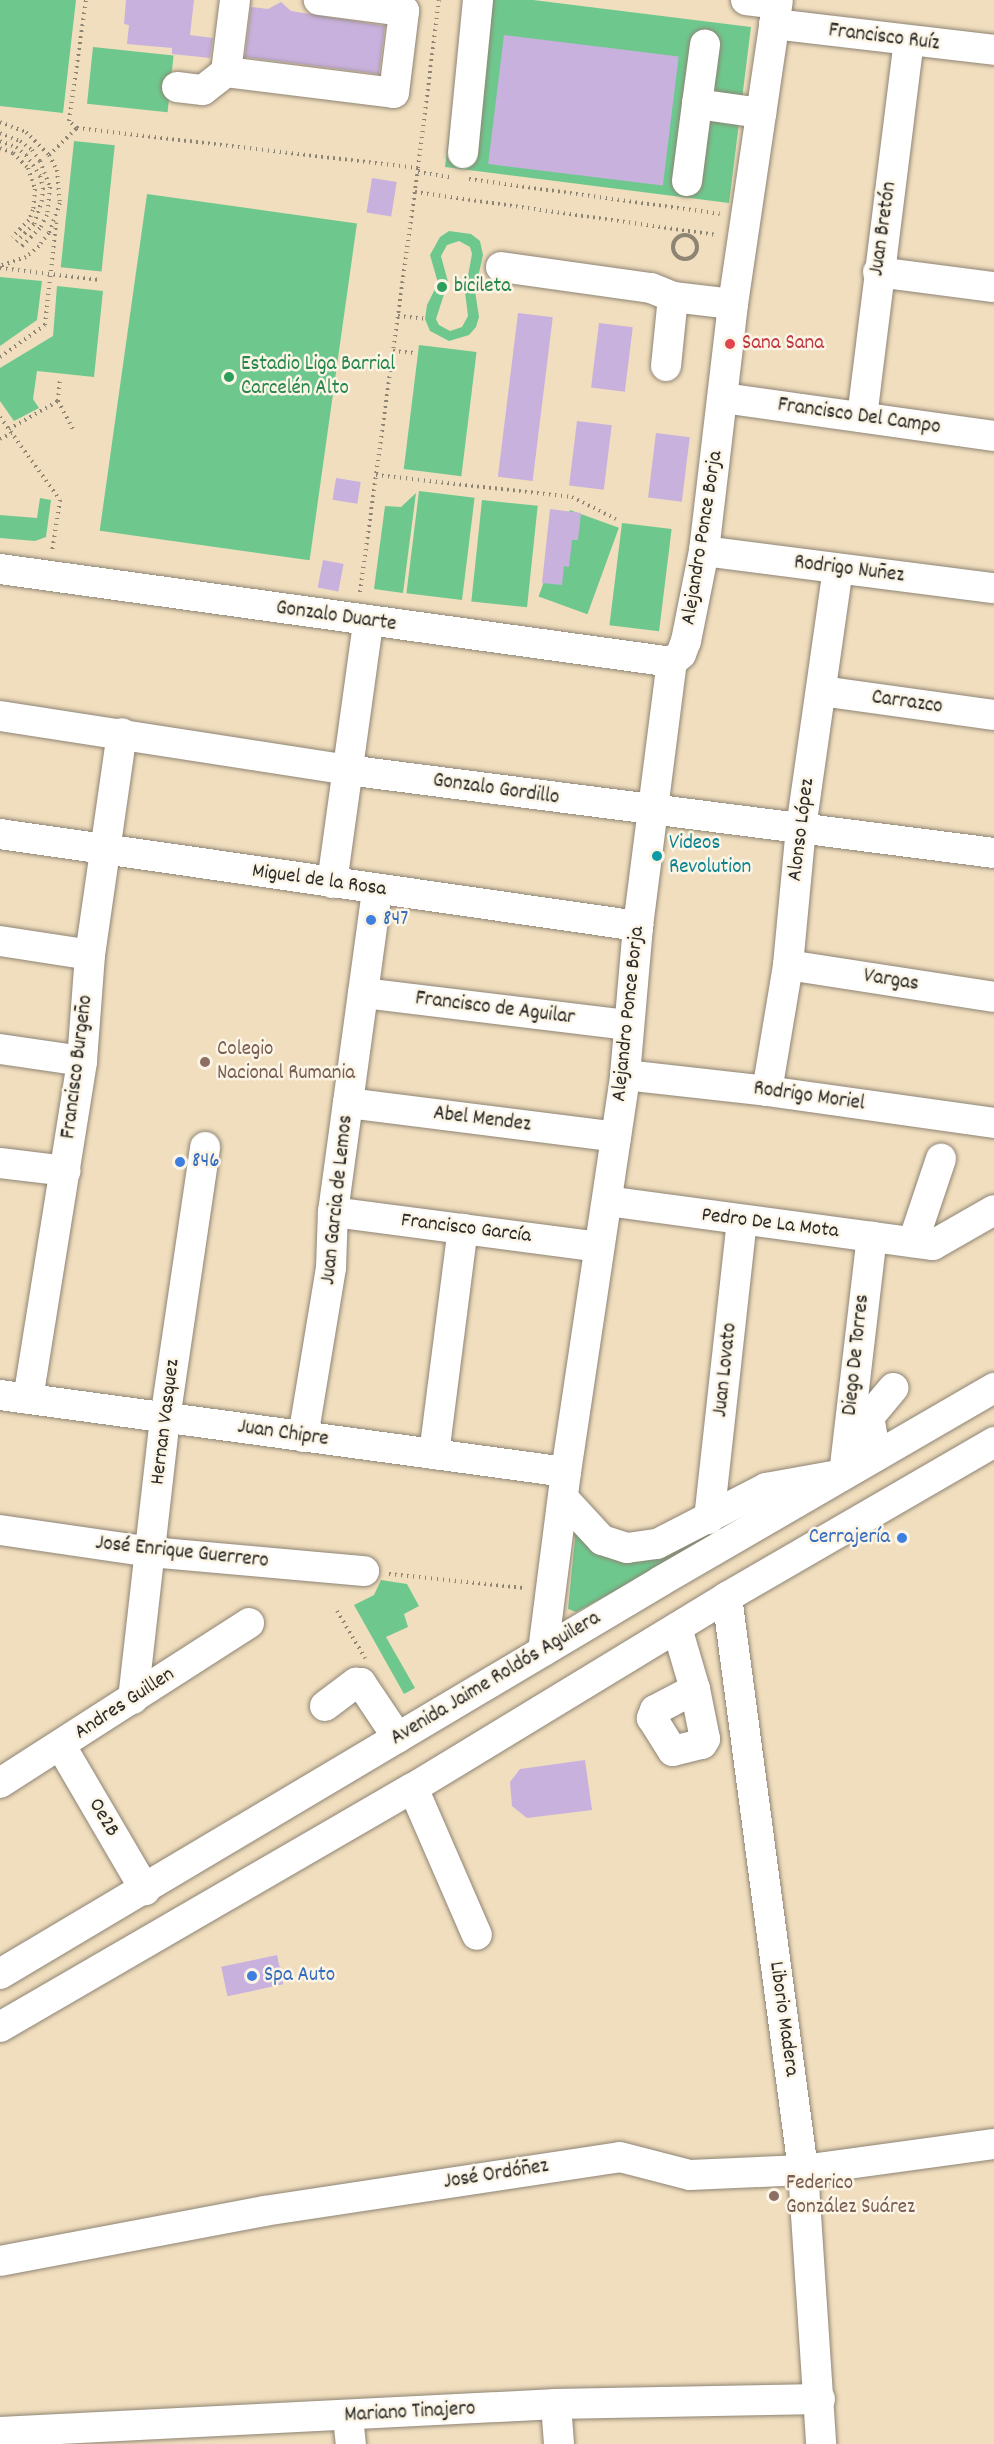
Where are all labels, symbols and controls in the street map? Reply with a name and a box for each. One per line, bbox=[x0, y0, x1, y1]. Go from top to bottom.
street label: Francisco Ruíz bbox=[827, 19, 941, 57]
street label: Juan Bretón bbox=[865, 180, 903, 278]
place label: bicileta bbox=[454, 274, 511, 300]
marker: bicileta bbox=[435, 280, 449, 294]
place label: Sana Sana bbox=[742, 331, 824, 357]
marker: Sana Sana bbox=[723, 337, 737, 351]
place label: Estadio Liga Barrial Carcelén Alto bbox=[241, 352, 395, 402]
marker: Estadio Liga Barrial Carcelén Alto bbox=[222, 370, 236, 384]
street label: Francisco Del Campo bbox=[776, 393, 942, 441]
street label: Alejandro Ponce Borja bbox=[677, 449, 729, 627]
street label: Rodrigo Nuñez bbox=[793, 551, 905, 589]
street label: Gonzalo Duarte bbox=[274, 596, 398, 638]
street label: Carrazco bbox=[870, 686, 944, 720]
street label: Gonzalo Gordillo bbox=[431, 769, 561, 811]
street label: Alonso López bbox=[783, 777, 821, 883]
place label: Videos Revolution bbox=[669, 831, 751, 881]
marker: Videos Revolution bbox=[650, 849, 664, 863]
street label: Miguel de la Rosa bbox=[250, 859, 388, 903]
place label: 847 bbox=[383, 907, 408, 933]
marker: 847 bbox=[364, 913, 378, 927]
street label: Alejandro Ponce Borja bbox=[607, 925, 651, 1103]
street label: Vargas bbox=[862, 964, 920, 998]
street label: Francisco de Aguilar bbox=[414, 987, 576, 1031]
street label: Francisco Burgeño bbox=[57, 994, 99, 1140]
place label: Colegio Nacional Rumania bbox=[217, 1037, 355, 1087]
marker: Colegio Nacional Rumania bbox=[198, 1055, 212, 1069]
street label: Rodrigo Moriel bbox=[752, 1077, 866, 1117]
street label: Abel Mendez bbox=[432, 1102, 532, 1138]
street label: Juan Garcia de Lemos bbox=[317, 1114, 359, 1286]
place label: 846 bbox=[192, 1149, 219, 1175]
marker: 846 bbox=[173, 1155, 187, 1169]
street label: Pedro De La Mota bbox=[700, 1203, 840, 1245]
street label: Francisco García bbox=[400, 1209, 532, 1249]
street label: Diego De Torres bbox=[838, 1293, 876, 1417]
street label: Juan Lovato bbox=[709, 1322, 743, 1418]
street label: Hernan Vasquez bbox=[146, 1358, 186, 1486]
street label: Juan Chipre bbox=[236, 1415, 330, 1453]
place label: Cerrajería bbox=[809, 1525, 890, 1551]
street label: José Enrique Guerrero bbox=[94, 1531, 270, 1575]
marker: Cerrajería bbox=[895, 1531, 909, 1545]
street label: Avenida Jaime Roldós Aguilera bbox=[387, 1606, 605, 1752]
street label: Andres Guillen bbox=[70, 1662, 180, 1746]
street label: Oe2B bbox=[82, 1794, 124, 1842]
street label: Liborio Madera bbox=[762, 1960, 804, 2078]
place label: Spa Auto bbox=[264, 1963, 335, 1989]
marker: Spa Auto bbox=[245, 1969, 259, 1983]
street label: José Ordóñez bbox=[442, 2154, 550, 2196]
place label: Federico González Suárez bbox=[786, 2171, 915, 2221]
marker: Federico González Suárez bbox=[767, 2189, 781, 2203]
street label: Mariano Tinajero bbox=[344, 2397, 476, 2429]

